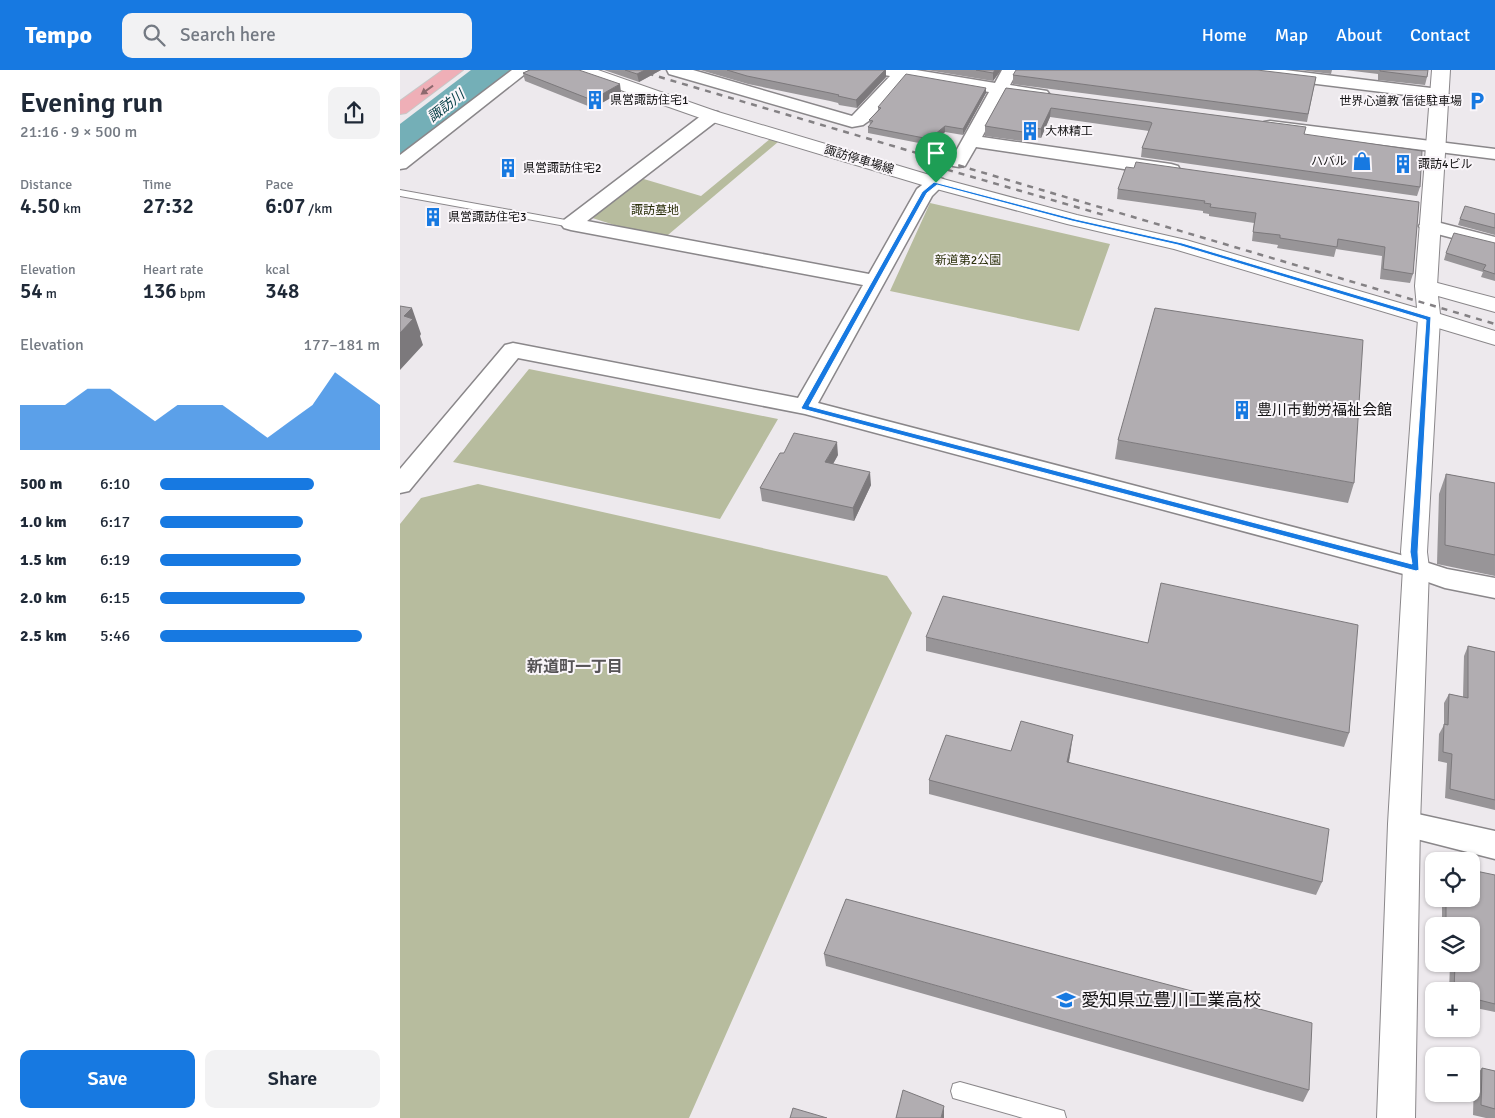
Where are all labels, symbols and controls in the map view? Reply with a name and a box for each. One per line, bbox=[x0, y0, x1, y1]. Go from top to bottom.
search box bbox=[122, 13, 472, 58]
text: Tempo bbox=[25, 20, 92, 50]
icon: search bbox=[140, 21, 168, 49]
text: Search here bbox=[180, 23, 276, 47]
text: Home bbox=[1202, 24, 1247, 46]
text: Map bbox=[1275, 24, 1308, 46]
text: About bbox=[1336, 24, 1382, 46]
text: Contact bbox=[1410, 24, 1470, 46]
one-way arrow bbox=[421, 84, 434, 95]
water label: 諏訪川 bbox=[424, 85, 469, 126]
text: Evening run bbox=[20, 86, 163, 120]
button: share bbox=[328, 87, 380, 139]
building icon: 県営諏訪住宅1 bbox=[584, 89, 606, 111]
parking icon: 世界心道教 信徒駐車場 bbox=[1466, 90, 1488, 112]
place label: 県営諏訪住宅1 bbox=[610, 93, 688, 108]
place label: 世界心道教 信徒駐車場 bbox=[1339, 94, 1462, 109]
building icon: 大林精工 bbox=[1019, 120, 1041, 142]
text: 21:16 · 9 × 500 m bbox=[20, 122, 137, 142]
place label: 大林精工 bbox=[1045, 124, 1093, 139]
pin bbox=[915, 132, 957, 183]
icon: arrive bbox=[922, 139, 950, 167]
street label: 諏訪停車場線 bbox=[822, 142, 896, 178]
shop icon: ハバル bbox=[1351, 150, 1373, 172]
building icon: 諏訪4ビル bbox=[1392, 153, 1414, 175]
place label: ハバル bbox=[1311, 154, 1347, 169]
building icon: 県営諏訪住宅2 bbox=[497, 157, 519, 179]
place label: 諏訪4ビル bbox=[1418, 157, 1472, 172]
place label: 県営諏訪住宅2 bbox=[523, 161, 601, 176]
text: Distance bbox=[20, 176, 72, 193]
text: Time bbox=[143, 176, 172, 193]
text: Pace bbox=[265, 176, 294, 193]
text: 4.50 bbox=[20, 193, 60, 219]
text: 27:32 bbox=[143, 193, 194, 219]
text: 6:07 bbox=[265, 193, 305, 219]
text: km bbox=[60, 200, 81, 217]
text: /km bbox=[305, 200, 332, 217]
park label: 諏訪墓地 bbox=[631, 203, 679, 218]
building icon: 県営諏訪住宅3 bbox=[422, 206, 444, 228]
place label: 県営諏訪住宅3 bbox=[448, 210, 526, 225]
park label: 新道第2公園 bbox=[935, 253, 1001, 268]
text: Elevation bbox=[20, 261, 76, 278]
text: Heart rate bbox=[143, 261, 203, 278]
text: kcal bbox=[265, 261, 290, 278]
text: 54 bbox=[20, 278, 43, 304]
text: 136 bbox=[143, 278, 177, 304]
text: 348 bbox=[265, 278, 299, 304]
text: m bbox=[43, 285, 57, 302]
text: bpm bbox=[177, 285, 206, 302]
text: Elevation bbox=[20, 335, 84, 355]
text: 177–181 m bbox=[303, 335, 380, 355]
building icon: 豊川市勤労福祉会館 bbox=[1231, 399, 1253, 421]
place label: 豊川市勤労福祉会館 bbox=[1257, 401, 1392, 419]
text: 500 m bbox=[20, 474, 62, 494]
text: 6:10 bbox=[100, 474, 130, 494]
text: 1.0 km bbox=[20, 512, 67, 532]
text: 6:17 bbox=[100, 512, 130, 532]
text: 1.5 km bbox=[20, 550, 67, 570]
text: 6:19 bbox=[100, 550, 130, 570]
text: 2.0 km bbox=[20, 588, 67, 608]
text: 6:15 bbox=[100, 588, 130, 608]
text: 2.5 km bbox=[20, 626, 67, 646]
text: 5:46 bbox=[100, 626, 130, 646]
district label: 新道町一丁目 bbox=[527, 657, 623, 677]
map controls bbox=[1425, 852, 1480, 1102]
button: locate bbox=[1425, 852, 1480, 907]
button: layers bbox=[1425, 917, 1480, 972]
button: + bbox=[1425, 982, 1480, 1037]
school or university icon: 愛知県立豊川工業高校 bbox=[1055, 989, 1077, 1011]
place label: 愛知県立豊川工業高校 bbox=[1081, 989, 1261, 1011]
button: − bbox=[1425, 1047, 1480, 1102]
button: Save bbox=[20, 1050, 195, 1108]
button: Share bbox=[205, 1050, 380, 1108]

